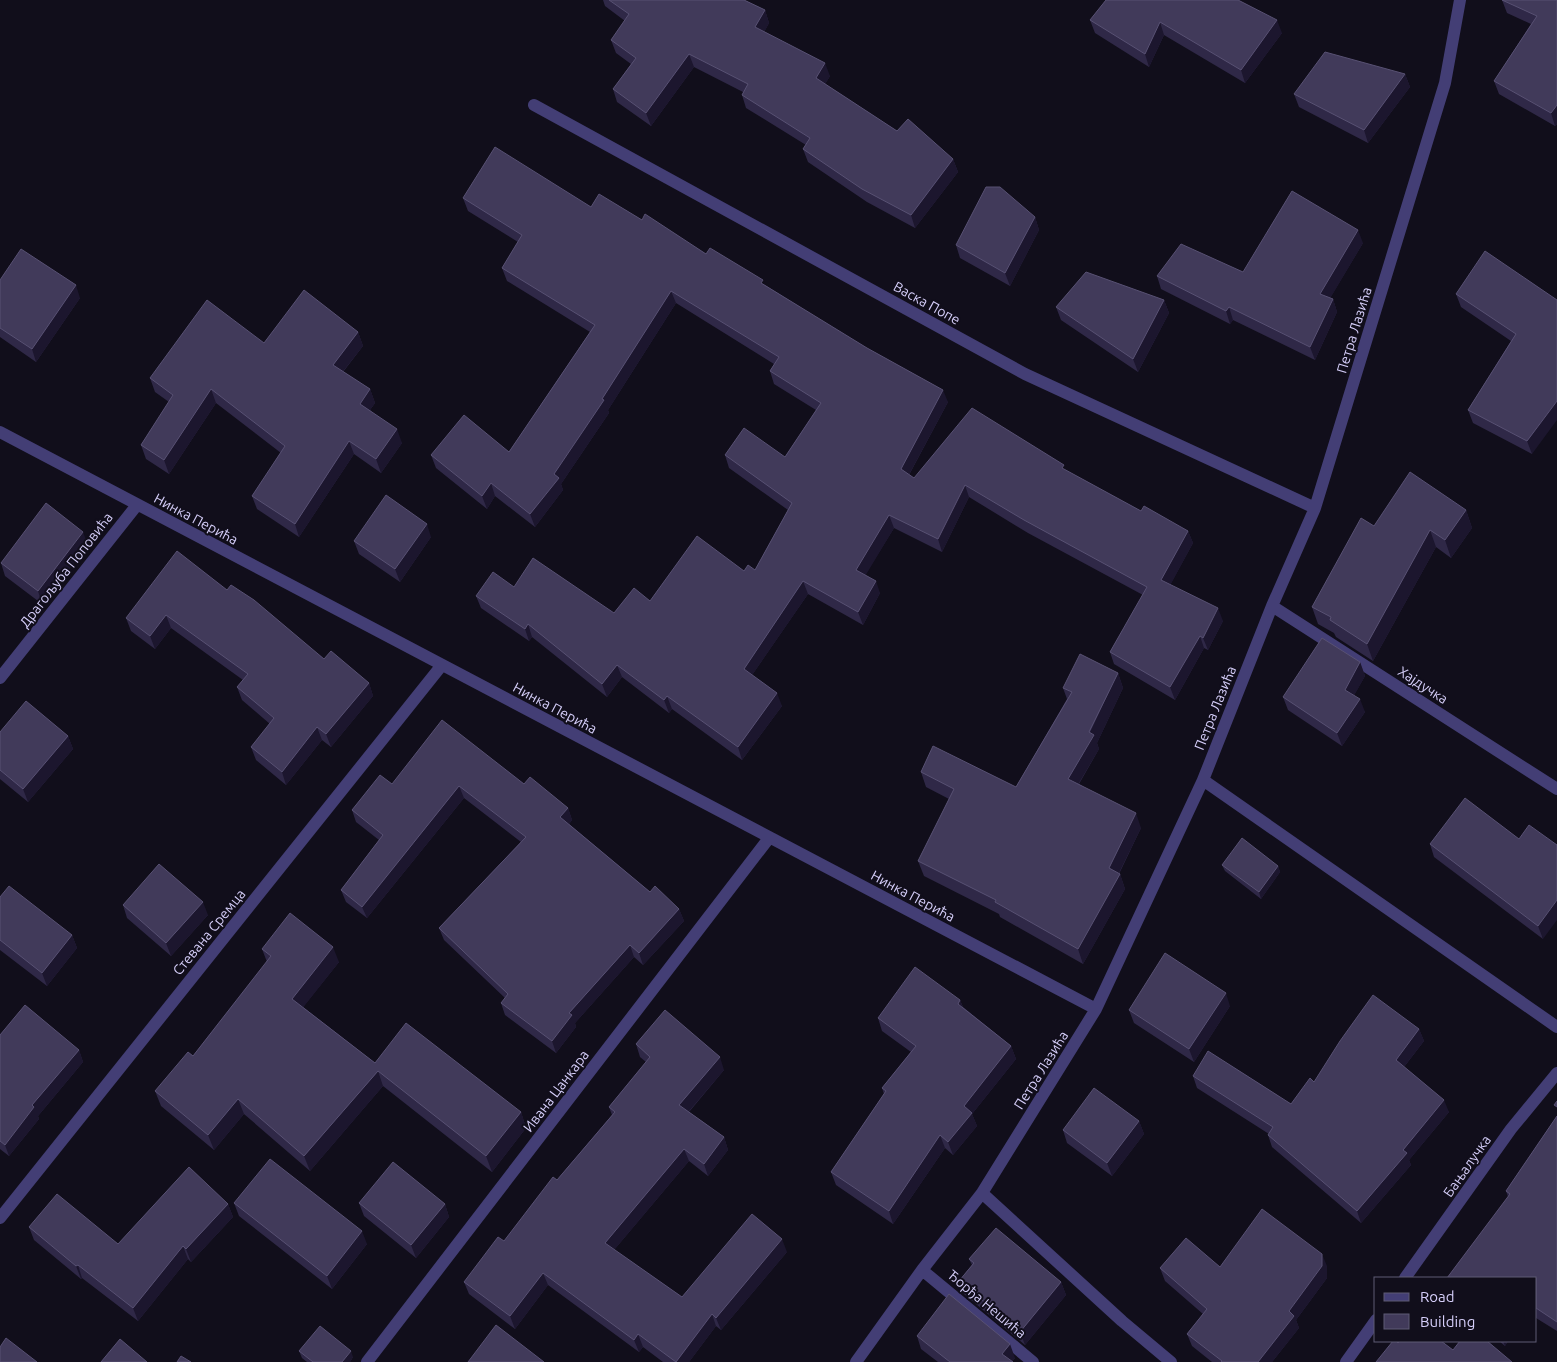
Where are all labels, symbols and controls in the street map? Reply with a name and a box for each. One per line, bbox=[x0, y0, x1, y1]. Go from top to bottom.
street label: Васка Попе bbox=[891, 278, 963, 328]
street label: Петра Лазића bbox=[1333, 285, 1375, 375]
street label: Нинка Перића bbox=[151, 490, 241, 548]
street label: Драгољуба Поповића bbox=[16, 509, 116, 631]
street label: Хајдучка bbox=[1395, 663, 1451, 707]
street label: Петра Лазића bbox=[1191, 664, 1239, 752]
street label: Нинка Перића bbox=[510, 679, 600, 737]
street label: Нинка Перића bbox=[868, 867, 958, 925]
street label: Стевана Сремца bbox=[169, 886, 249, 978]
street label: Петра Лазића bbox=[1011, 1028, 1071, 1112]
street label: Ивана Цанкара bbox=[520, 1047, 592, 1135]
street label: Бањалучка bbox=[1440, 1132, 1494, 1200]
street label: Ђорђа Нешића bbox=[945, 1267, 1029, 1341]
legend bbox=[1374, 1277, 1537, 1342]
text: Road bbox=[1420, 1288, 1455, 1305]
text: Building bbox=[1420, 1313, 1475, 1330]

